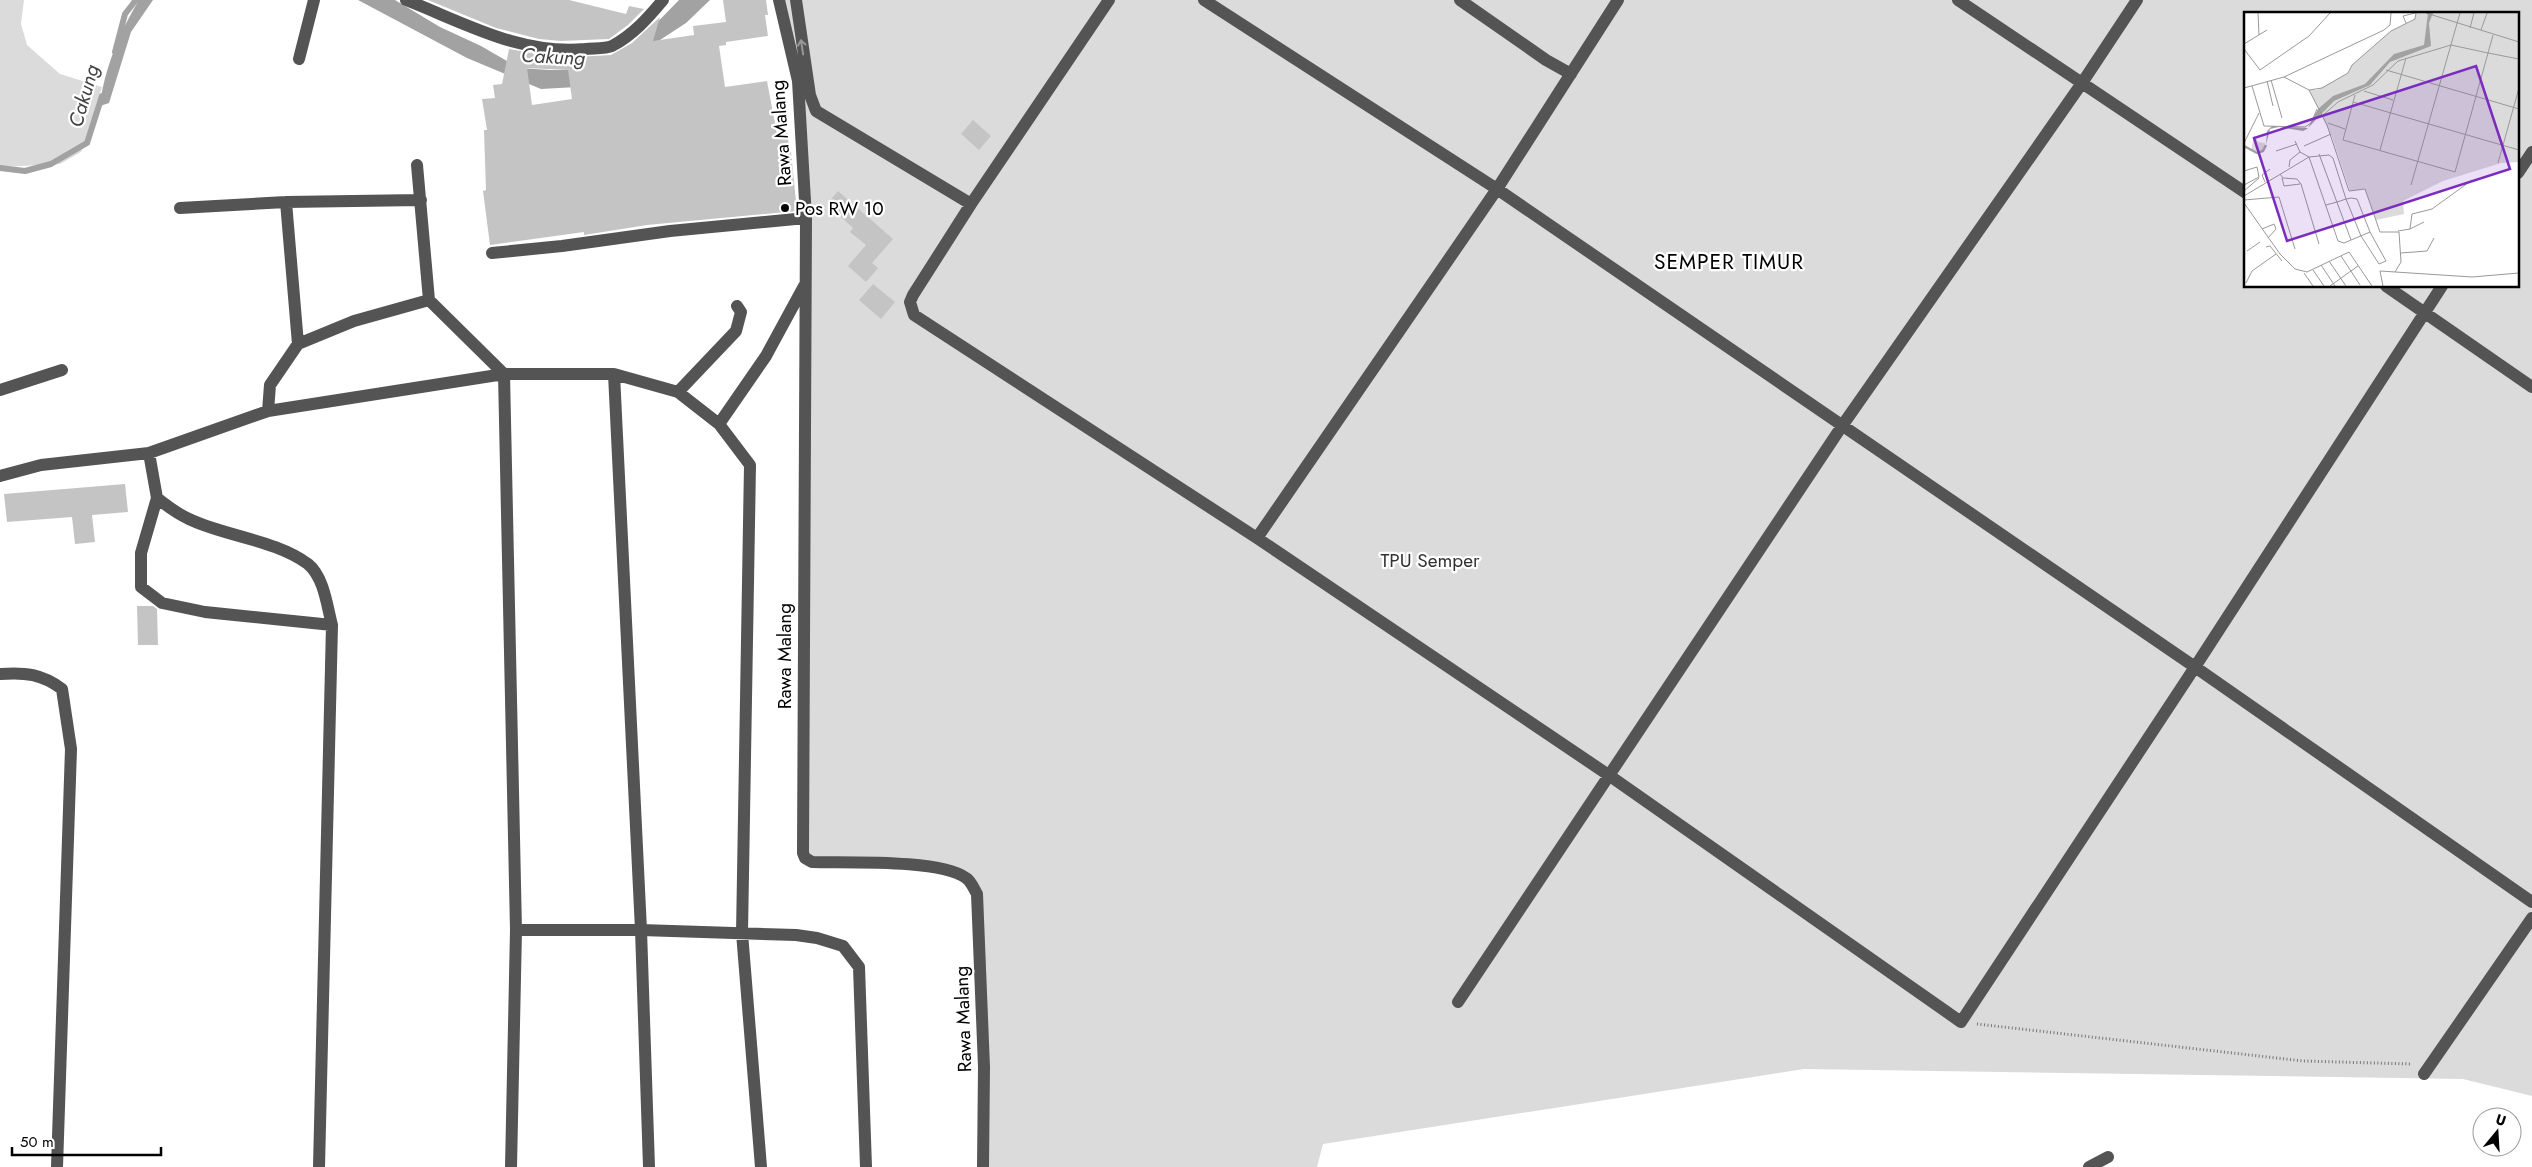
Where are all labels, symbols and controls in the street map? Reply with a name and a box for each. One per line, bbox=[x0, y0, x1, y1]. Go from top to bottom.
inset map bbox=[2244, 12, 2520, 288]
one-way arrow bbox=[796, 39, 806, 55]
water label: Cakung bbox=[520, 41, 586, 73]
water label: Cakung bbox=[61, 61, 107, 131]
street label: Rawa Malang bbox=[764, 79, 798, 187]
place label: Pos RW 10 bbox=[795, 195, 884, 222]
marker: Pos RW 10 bbox=[779, 202, 791, 214]
district label: SEMPER TIMUR bbox=[1654, 247, 1804, 277]
park label: TPU Semper bbox=[1381, 547, 1480, 574]
street label: Rawa Malang bbox=[771, 603, 798, 709]
street label: Rawa Malang bbox=[948, 965, 978, 1073]
north arrow bbox=[2472, 1107, 2522, 1157]
text: U bbox=[2493, 1109, 2509, 1131]
scale bar bbox=[12, 1124, 161, 1156]
text: 50 m bbox=[20, 1131, 54, 1153]

